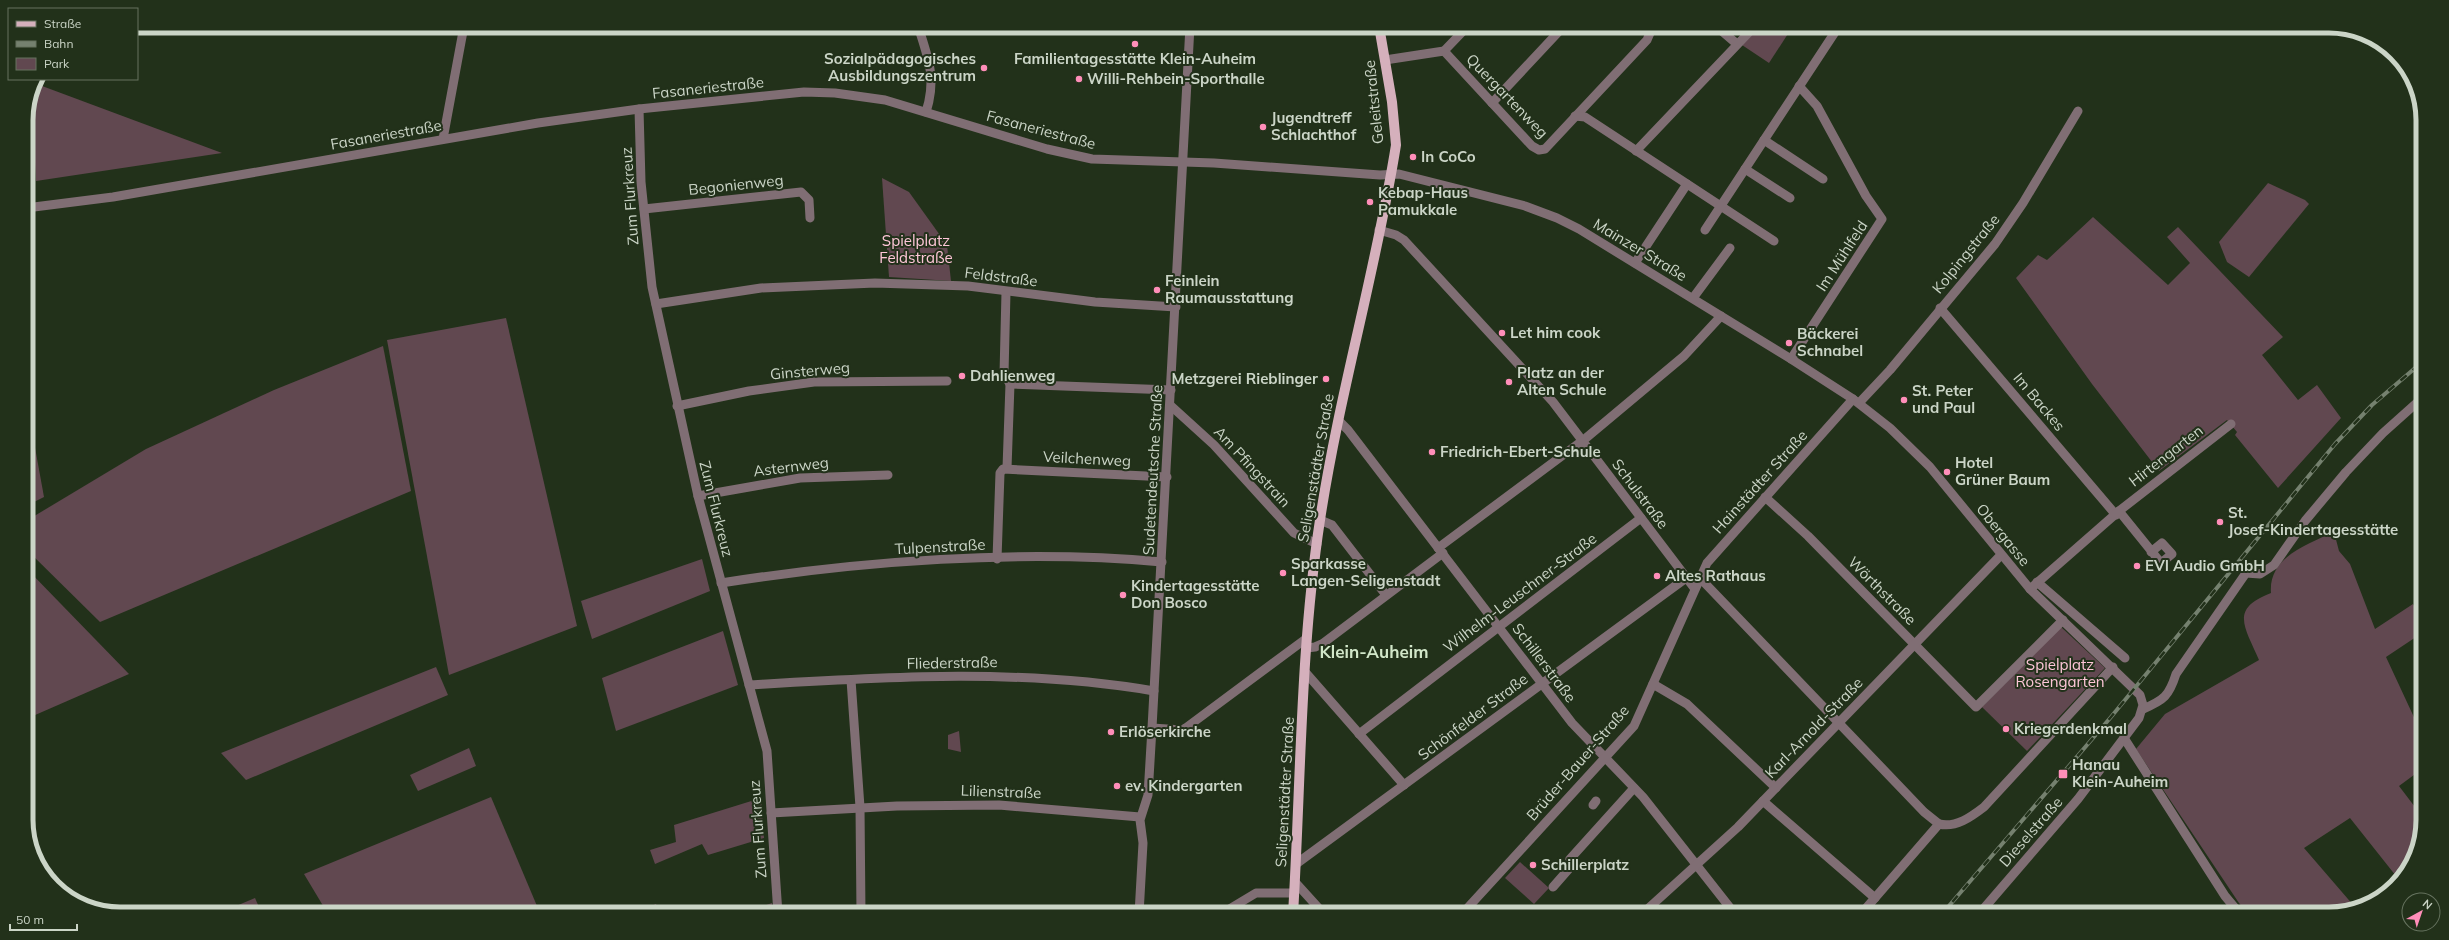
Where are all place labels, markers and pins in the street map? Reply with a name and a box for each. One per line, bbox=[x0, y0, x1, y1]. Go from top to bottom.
marker: Familientagesstätte Klein-Auheim bbox=[1130, 39, 1140, 49]
place label: Sozialpädagogisches Ausbildungszentrum bbox=[824, 49, 976, 85]
place label: Familientagesstätte Klein-Auheim bbox=[1014, 49, 1256, 68]
marker: Sozialpädagogisches Ausbildungszentrum bbox=[979, 63, 989, 73]
place label: Willi-Rehbein-Sporthalle bbox=[1087, 69, 1265, 88]
marker: Willi-Rehbein-Sporthalle bbox=[1074, 74, 1084, 84]
place label: Jugendtreff Schlachthof bbox=[1271, 108, 1357, 144]
marker: Jugendtreff Schlachthof bbox=[1258, 122, 1268, 132]
place label: In CoCo bbox=[1421, 147, 1476, 166]
marker: In CoCo bbox=[1408, 152, 1418, 162]
place label: Kebap-Haus Pamukkale bbox=[1378, 183, 1468, 219]
marker: Kebap-Haus Pamukkale bbox=[1365, 197, 1375, 207]
place label: Feinlein Raumausstattung bbox=[1165, 271, 1294, 307]
marker: Feinlein Raumausstattung bbox=[1152, 285, 1162, 295]
place label: Let him cook bbox=[1510, 323, 1601, 342]
place label: Bäckerei Schnabel bbox=[1797, 324, 1863, 360]
marker: Let him cook bbox=[1497, 328, 1507, 338]
marker: Bäckerei Schnabel bbox=[1784, 338, 1794, 348]
place label: Platz an der Alten Schule bbox=[1517, 363, 1607, 399]
place label: Dahlienweg bbox=[970, 366, 1055, 385]
place label: Metzgerei Rieblinger bbox=[1171, 369, 1318, 388]
marker: Dahlienweg bbox=[957, 371, 967, 381]
marker: Metzgerei Rieblinger bbox=[1321, 374, 1331, 384]
marker: Platz an der Alten Schule bbox=[1504, 377, 1514, 387]
place label: St. Peter und Paul bbox=[1912, 381, 1975, 417]
marker: St. Peter und Paul bbox=[1899, 395, 1909, 405]
place label: Friedrich-Ebert-Schule bbox=[1440, 442, 1601, 461]
marker: Friedrich-Ebert-Schule bbox=[1427, 447, 1437, 457]
place label: Hotel Grüner Baum bbox=[1955, 453, 2050, 489]
marker: Hotel Grüner Baum bbox=[1942, 467, 1952, 477]
place label: St. Josef-Kindertagesstätte bbox=[2228, 503, 2398, 539]
marker: St. Josef-Kindertagesstätte bbox=[2215, 517, 2225, 527]
place label: Sparkasse Langen-Seligenstadt bbox=[1291, 554, 1441, 590]
place label: EVI Audio GmbH bbox=[2145, 556, 2265, 575]
marker: EVI Audio GmbH bbox=[2132, 561, 2142, 571]
place label: Altes Rathaus bbox=[1665, 566, 1766, 585]
marker: Sparkasse Langen-Seligenstadt bbox=[1278, 568, 1288, 578]
marker: Altes Rathaus bbox=[1652, 571, 1662, 581]
place label: Kindertagesstätte Don Bosco bbox=[1131, 576, 1259, 612]
marker: Kindertagesstätte Don Bosco bbox=[1118, 590, 1128, 600]
place label: Kriegerdenkmal bbox=[2014, 719, 2127, 738]
place label: Erlöserkirche bbox=[1119, 722, 1211, 741]
marker: Kriegerdenkmal bbox=[2001, 724, 2011, 734]
marker: Erlöserkirche bbox=[1106, 727, 1116, 737]
place label: Hanau Klein-Auheim bbox=[2072, 755, 2168, 791]
marker: Hanau Klein-Auheim bbox=[2057, 768, 2069, 780]
place label: ev. Kindergarten bbox=[1125, 776, 1242, 795]
marker: ev. Kindergarten bbox=[1112, 781, 1122, 791]
place label: Schillerplatz bbox=[1541, 855, 1629, 874]
marker: Schillerplatz bbox=[1528, 860, 1538, 870]

